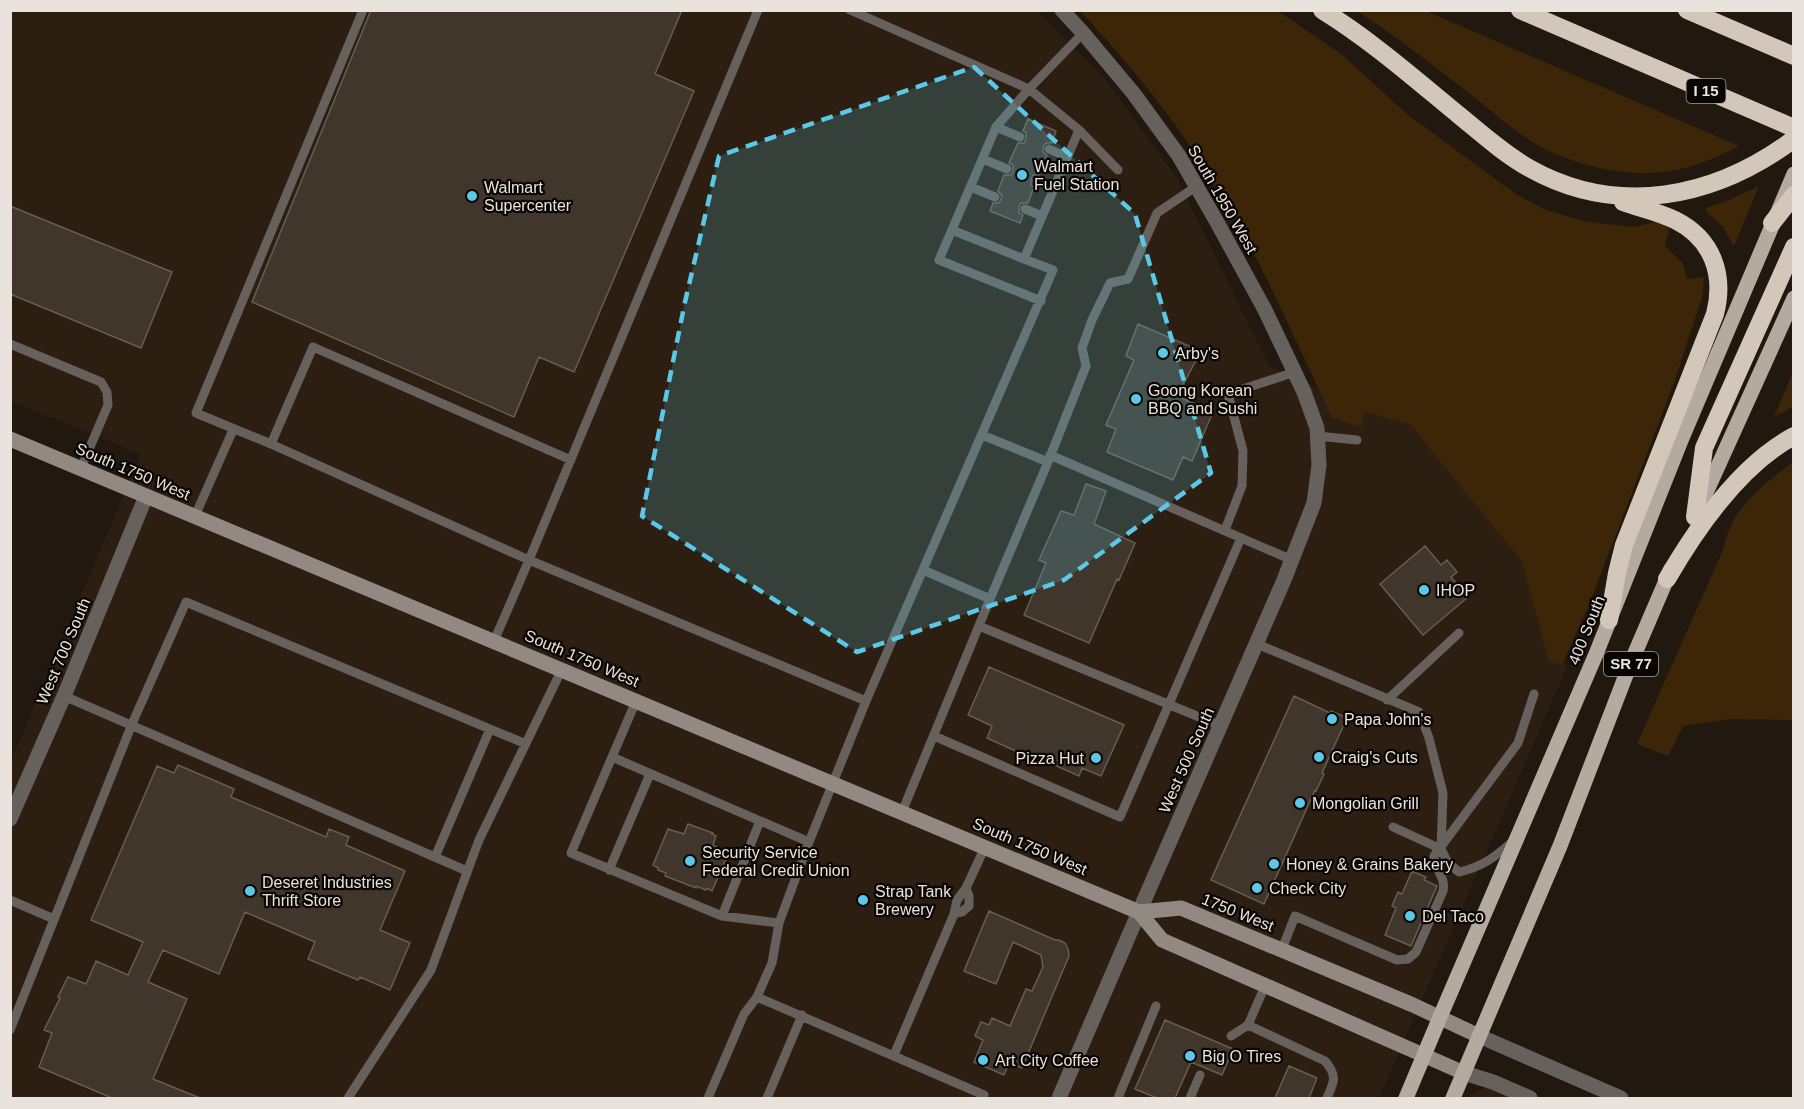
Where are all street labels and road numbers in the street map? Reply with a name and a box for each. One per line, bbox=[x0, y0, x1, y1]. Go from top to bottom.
road number: I 15 bbox=[1686, 79, 1726, 103]
street label: South 1950 West bbox=[1185, 142, 1261, 257]
street label: South 1750 West bbox=[73, 440, 193, 503]
street label: 400 South bbox=[1565, 593, 1608, 667]
street label: West 700 South bbox=[33, 596, 93, 707]
street label: South 1750 West bbox=[522, 627, 642, 690]
road number: SR 77 bbox=[1604, 652, 1658, 676]
street label: West 500 South bbox=[1156, 705, 1217, 816]
street label: South 1750 West bbox=[970, 815, 1090, 878]
street label: 1750 West bbox=[1199, 890, 1277, 935]

